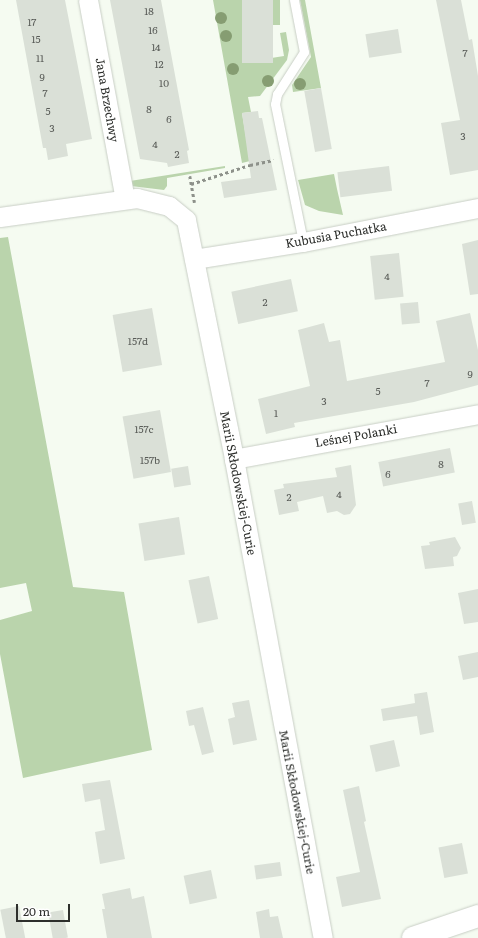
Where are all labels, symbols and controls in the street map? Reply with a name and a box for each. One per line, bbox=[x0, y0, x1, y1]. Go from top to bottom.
house number: 18 bbox=[144, 5, 154, 17]
house number: 17 bbox=[28, 16, 36, 28]
house number: 16 bbox=[148, 24, 158, 36]
house number: 15 bbox=[31, 33, 41, 45]
house number: 14 bbox=[151, 41, 161, 53]
house number: 7 bbox=[462, 47, 468, 59]
house number: 11 bbox=[36, 52, 44, 64]
street label: Jana Brzechwy bbox=[92, 57, 122, 143]
house number: 12 bbox=[154, 58, 164, 70]
house number: 9 bbox=[39, 71, 45, 83]
house number: 10 bbox=[159, 77, 169, 89]
house number: 7 bbox=[42, 87, 48, 99]
house number: 8 bbox=[146, 103, 152, 115]
house number: 5 bbox=[45, 105, 51, 117]
house number: 6 bbox=[166, 113, 172, 125]
house number: 3 bbox=[49, 122, 55, 134]
house number: 3 bbox=[460, 130, 466, 142]
house number: 4 bbox=[152, 138, 158, 150]
house number: 2 bbox=[174, 148, 180, 160]
street label: Kubusia Puchatka bbox=[284, 219, 388, 251]
house number: 4 bbox=[384, 270, 390, 282]
house number: 2 bbox=[262, 296, 268, 308]
house number: 157d bbox=[128, 335, 148, 347]
house number: 9 bbox=[467, 368, 473, 380]
house number: 7 bbox=[424, 377, 430, 389]
house number: 5 bbox=[375, 385, 381, 397]
house number: 3 bbox=[321, 395, 327, 407]
house number: 1 bbox=[274, 407, 278, 419]
street label: Marii Skłodowskiej-Curie bbox=[217, 410, 259, 556]
street label: Leśnej Polanki bbox=[314, 422, 398, 450]
house number: 157c bbox=[134, 423, 154, 435]
house number: 157b bbox=[140, 454, 160, 466]
house number: 8 bbox=[438, 458, 444, 470]
house number: 6 bbox=[385, 468, 391, 480]
house number: 4 bbox=[336, 488, 342, 500]
house number: 2 bbox=[286, 491, 292, 503]
street label: Marii Skłodowskiej-Curie bbox=[276, 729, 318, 875]
scale bar bbox=[18, 896, 72, 922]
text: 20 m bbox=[23, 902, 50, 920]

